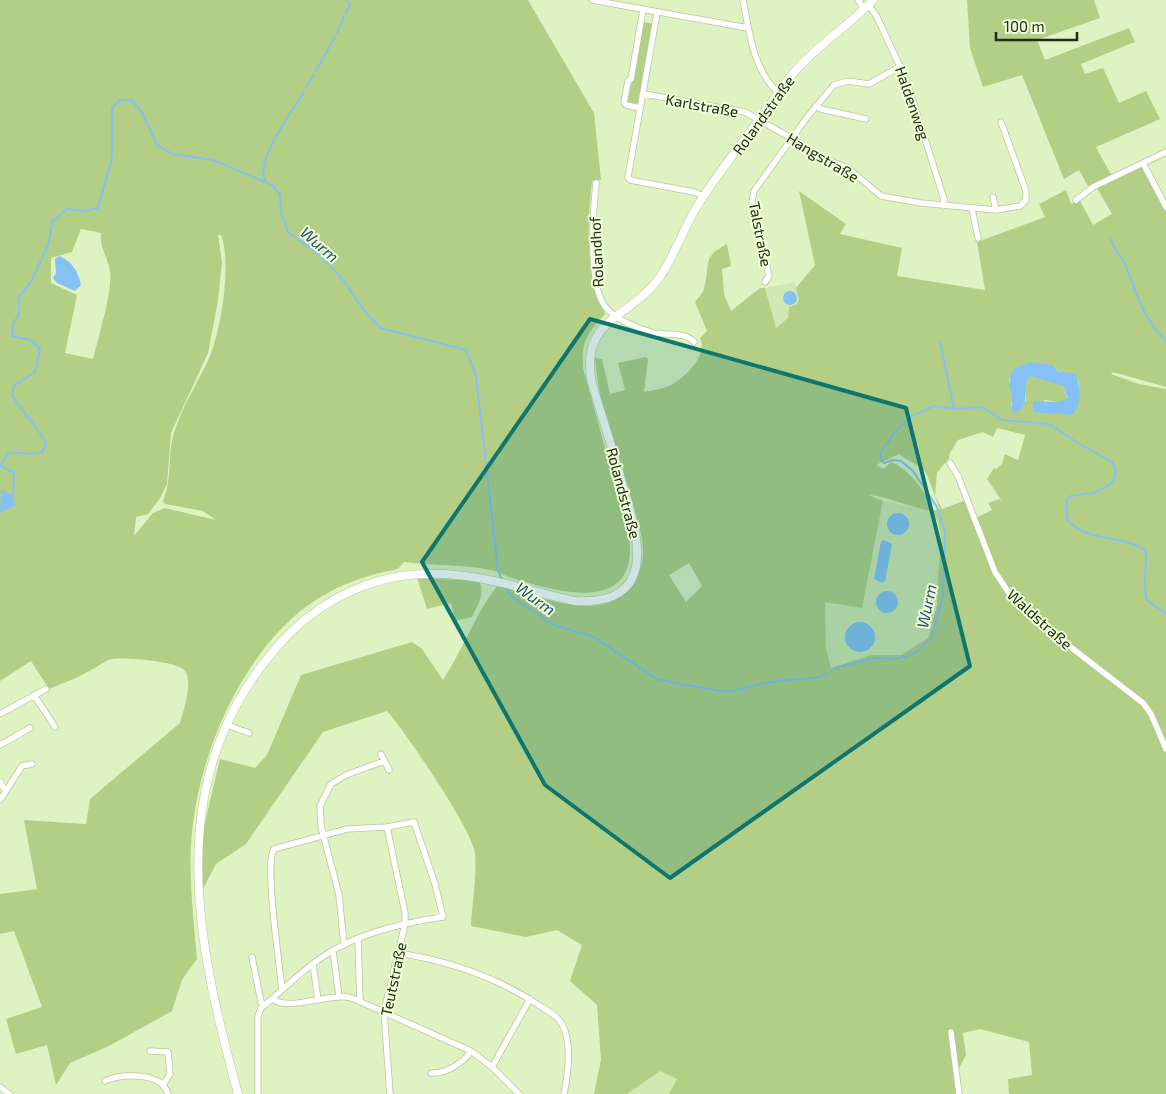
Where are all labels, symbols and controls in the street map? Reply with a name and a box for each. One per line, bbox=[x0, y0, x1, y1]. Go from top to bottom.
scale bar bbox=[996, 10, 1077, 42]
text: 100 m bbox=[1004, 17, 1045, 35]
street label: Haldenweg bbox=[892, 64, 934, 143]
street label: Rolandstraße bbox=[728, 72, 798, 158]
street label: Karlstraße bbox=[664, 90, 740, 120]
street label: Hangstraße bbox=[784, 128, 862, 186]
street label: Talstraße bbox=[746, 200, 776, 268]
street label: Rolandhof bbox=[585, 216, 607, 288]
water label: Wurm bbox=[297, 222, 343, 266]
street label: Rolandstraße bbox=[603, 446, 645, 540]
water label: Wurm bbox=[512, 577, 560, 619]
water label: Wurm bbox=[912, 582, 940, 630]
street label: Waldstraße bbox=[1004, 585, 1076, 653]
street label: Teutstraße bbox=[376, 940, 410, 1018]

